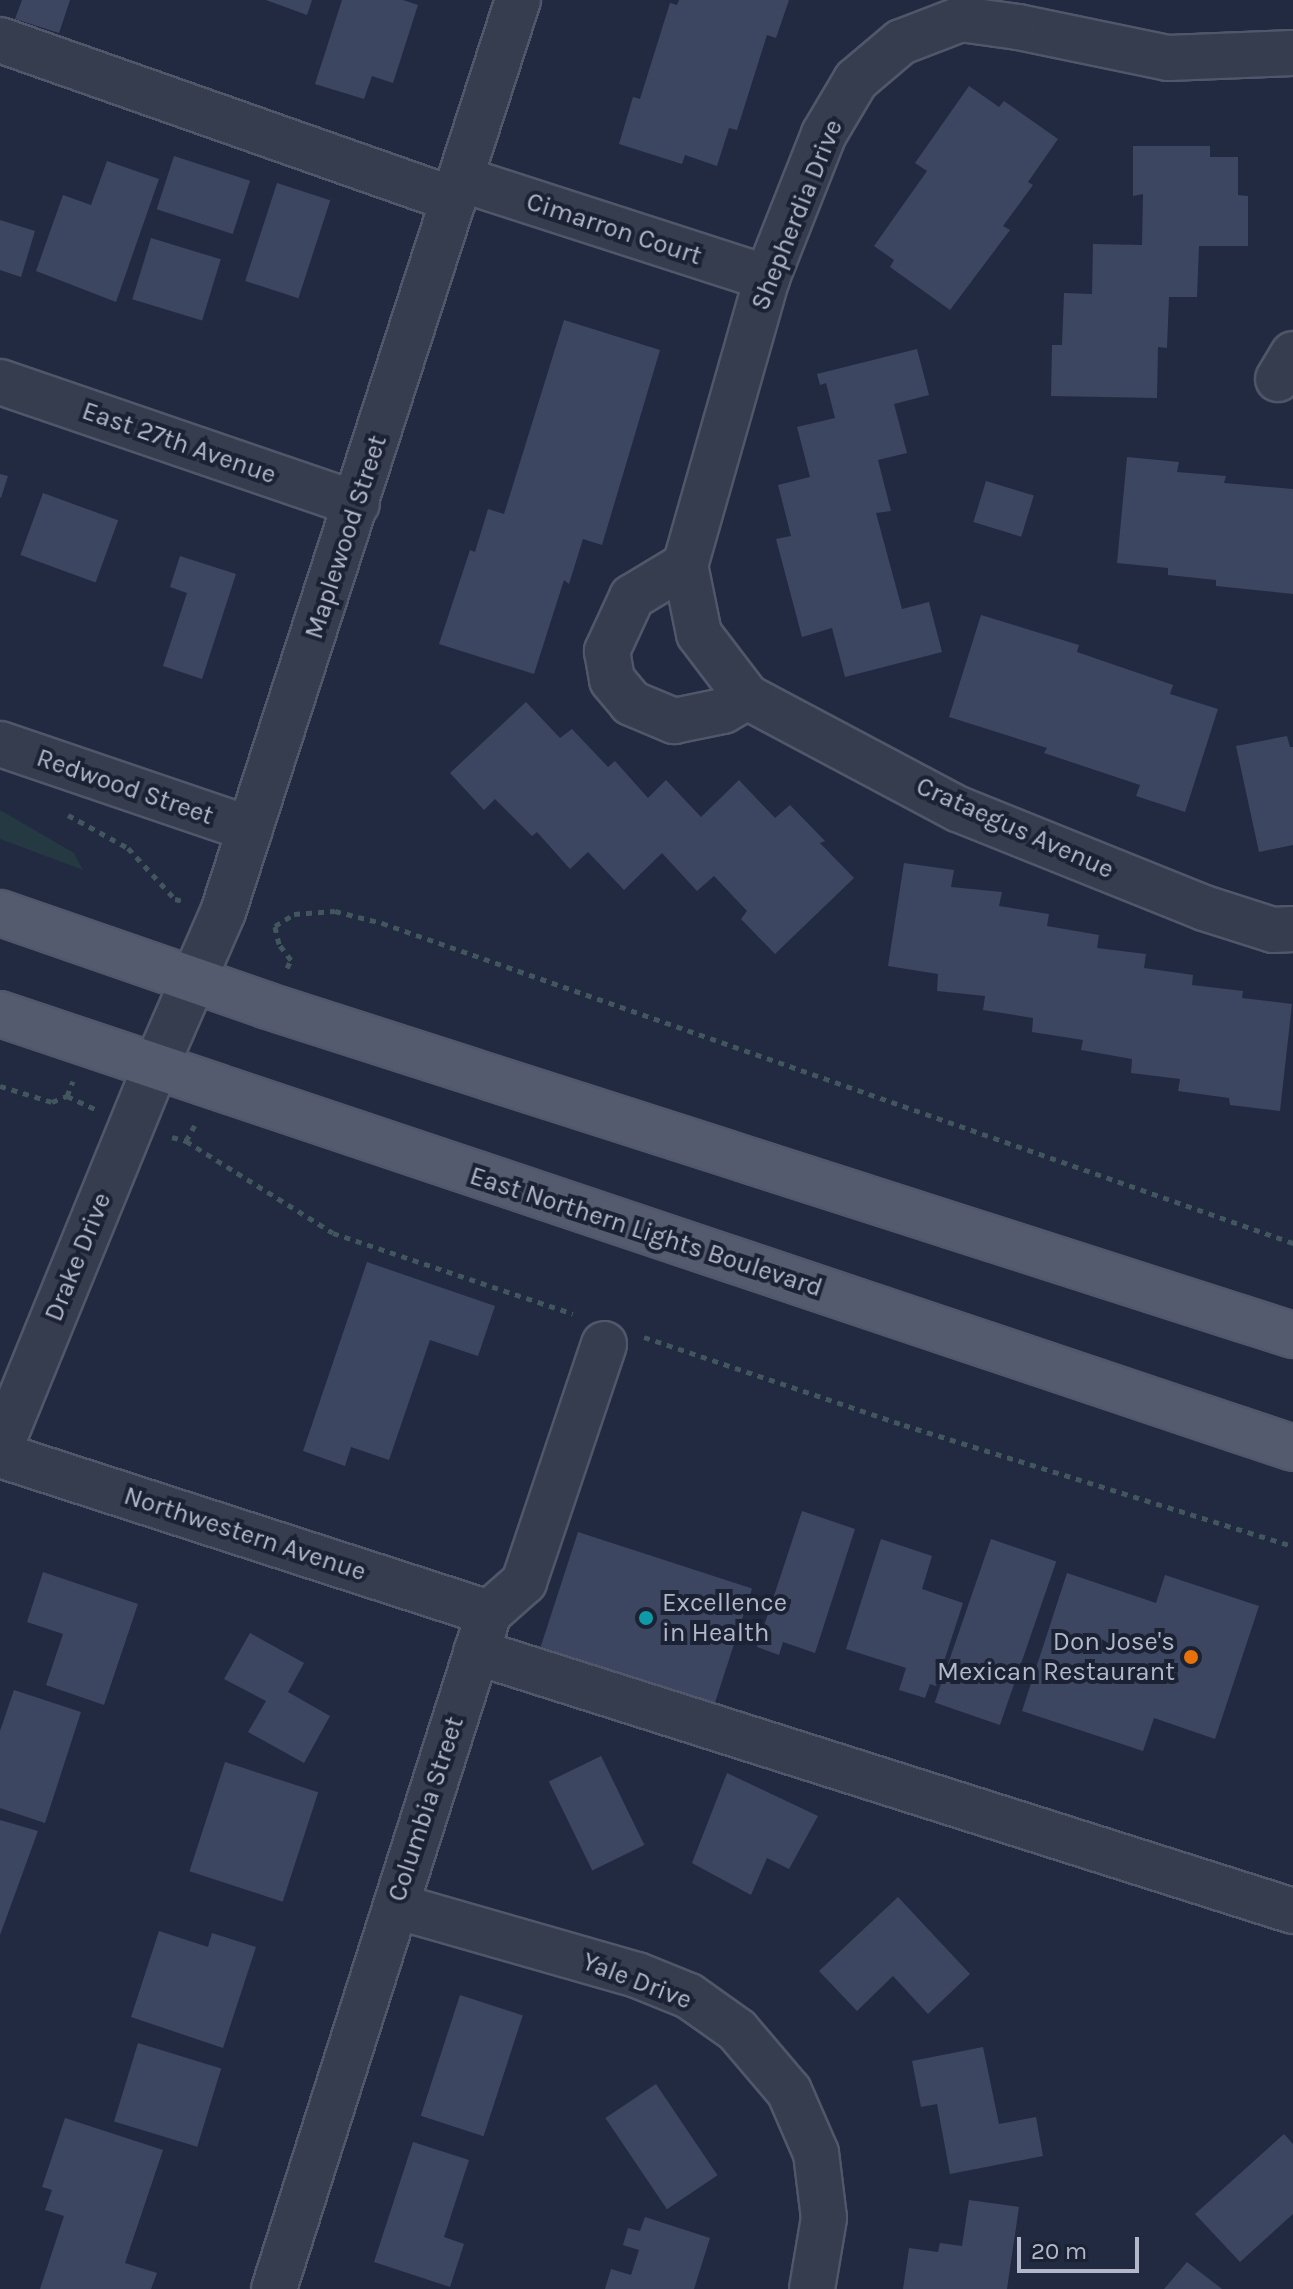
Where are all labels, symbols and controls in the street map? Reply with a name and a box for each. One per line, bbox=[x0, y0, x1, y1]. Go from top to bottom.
street label: Shepherdia Drive bbox=[745, 115, 849, 315]
street label: Cimarron Court bbox=[523, 186, 705, 272]
street label: East 27th Avenue bbox=[78, 395, 280, 491]
street label: Maplewood Street bbox=[298, 431, 394, 643]
street label: Redwood Street bbox=[33, 742, 217, 832]
street label: Crataegus Avenue bbox=[911, 770, 1119, 886]
street label: East Northern Lights Boulevard bbox=[466, 1160, 826, 1304]
street label: Drake Drive bbox=[38, 1188, 118, 1326]
street label: Northwestern Avenue bbox=[120, 1480, 370, 1588]
place label: Excellence in Health bbox=[662, 1587, 787, 1648]
marker: Excellence in Health bbox=[637, 1609, 655, 1627]
place label: Don Jose's Mexican Restaurant bbox=[937, 1626, 1175, 1688]
marker: Don Jose's Mexican Restaurant bbox=[1182, 1648, 1200, 1666]
street label: Columbia Street bbox=[381, 1713, 471, 1905]
street label: Yale Drive bbox=[578, 1946, 696, 2016]
scale bar bbox=[1021, 2221, 1143, 2271]
text: 20 m bbox=[1031, 2237, 1087, 2265]

